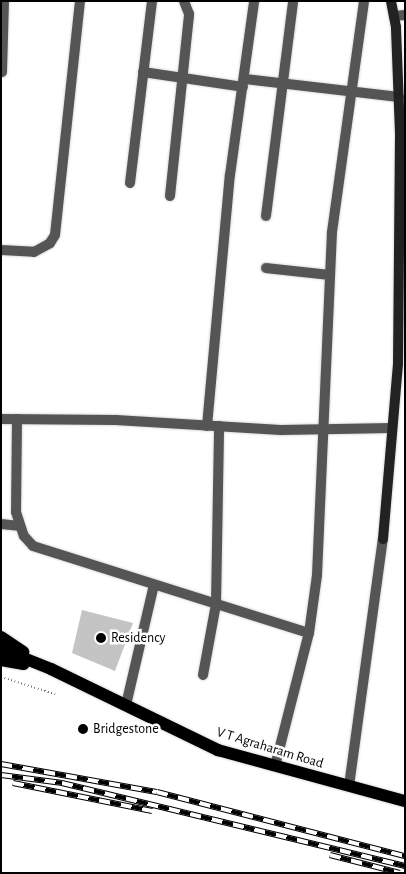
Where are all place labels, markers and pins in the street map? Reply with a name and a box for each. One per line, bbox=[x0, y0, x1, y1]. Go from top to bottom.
place label: Residency bbox=[111, 630, 166, 646]
marker: Residency bbox=[95, 632, 107, 644]
place label: Bridgestone bbox=[93, 721, 159, 737]
marker: Bridgestone bbox=[77, 723, 89, 735]

